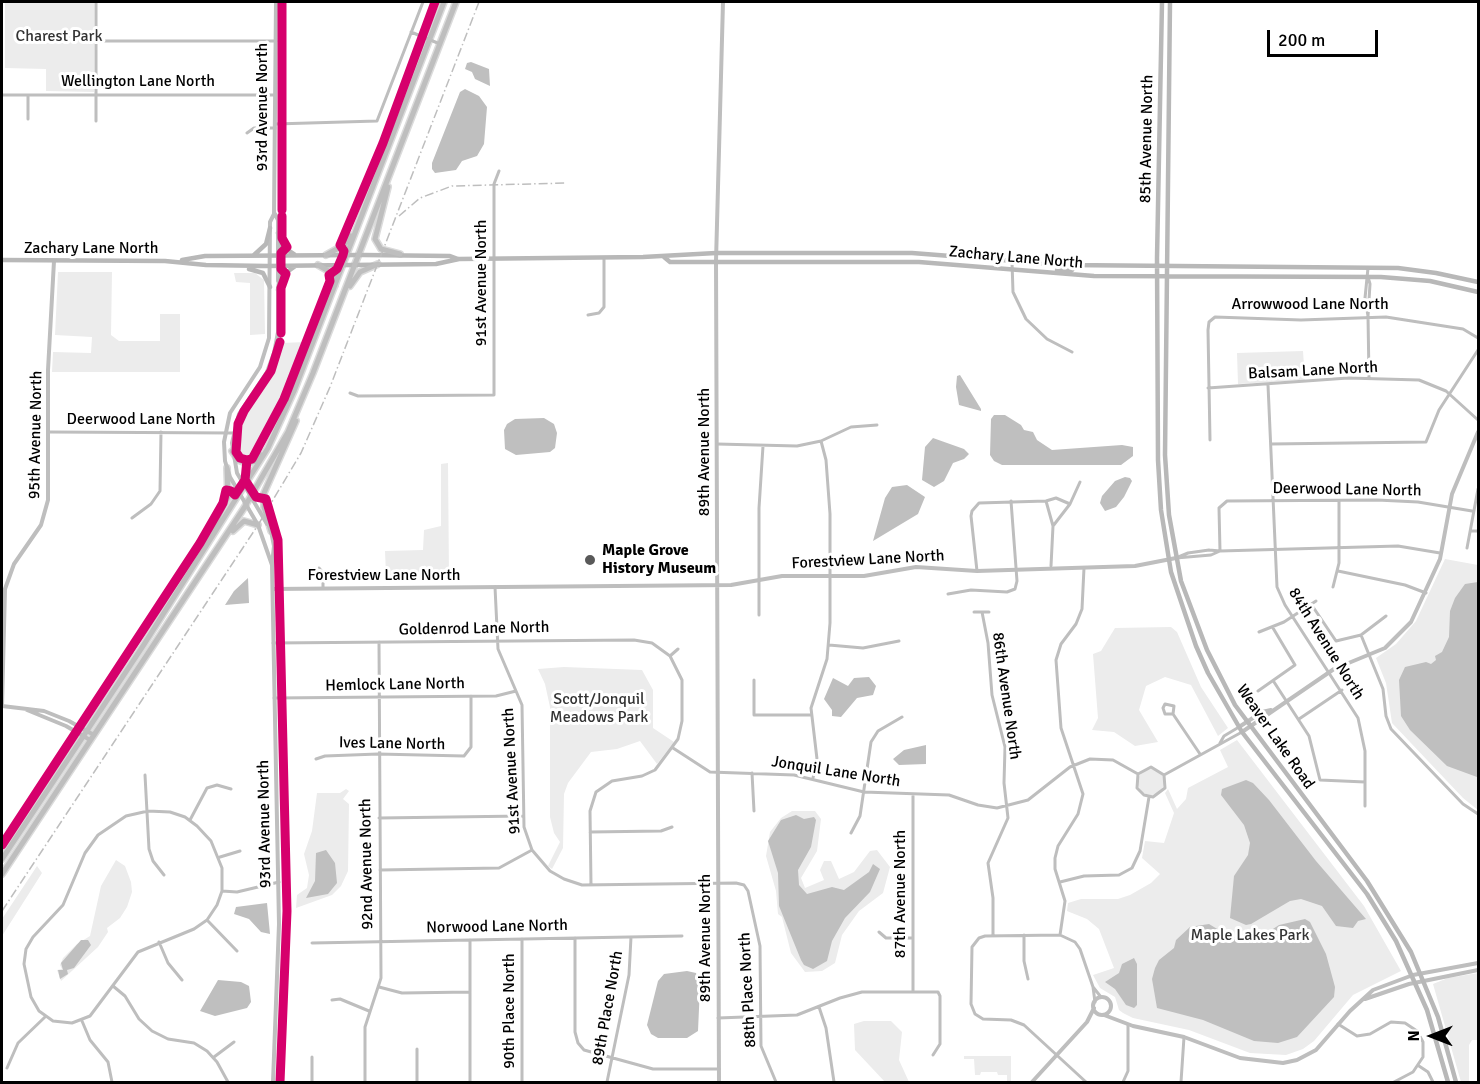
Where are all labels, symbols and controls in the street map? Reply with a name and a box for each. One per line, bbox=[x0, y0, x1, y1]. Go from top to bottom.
scale bar bbox=[1270, 18, 1381, 56]
park label: Charest Park bbox=[16, 27, 102, 47]
text: 200 m bbox=[1278, 29, 1325, 51]
street label: 93rd Avenue North bbox=[253, 43, 273, 171]
street label: Wellington Lane North bbox=[61, 72, 215, 92]
street label: 85th Avenue North bbox=[1136, 75, 1158, 203]
street label: 91st Avenue North bbox=[472, 220, 492, 346]
street label: Zachary Lane North bbox=[24, 239, 158, 259]
street label: Zachary Lane North bbox=[948, 243, 1084, 273]
street label: Arrowwood Lane North bbox=[1231, 295, 1389, 315]
street label: Balsam Lane North bbox=[1248, 358, 1378, 384]
street label: 95th Avenue North bbox=[25, 371, 47, 499]
street label: 89th Avenue North bbox=[695, 388, 715, 516]
street label: Deerwood Lane North bbox=[67, 410, 215, 430]
street label: Deerwood Lane North bbox=[1272, 479, 1422, 501]
place label: Maple Grove History Museum bbox=[602, 541, 716, 579]
street label: Forestview Lane North bbox=[791, 546, 945, 574]
marker: Maple Grove History Museum bbox=[583, 553, 597, 567]
street label: Forestview Lane North bbox=[307, 566, 461, 586]
street label: 84th Avenue North bbox=[1284, 584, 1368, 704]
street label: Goldenrod Lane North bbox=[399, 618, 549, 640]
street label: 86th Avenue North bbox=[988, 631, 1024, 761]
street label: Hemlock Lane North bbox=[325, 674, 465, 696]
street label: Weaver Lake Road bbox=[1232, 681, 1318, 793]
park label: Scott/Jonquil Meadows Park bbox=[550, 690, 648, 728]
street label: 91st Avenue North bbox=[499, 707, 525, 835]
street label: Ives Lane North bbox=[339, 733, 445, 755]
street label: Jonquil Lane North bbox=[770, 752, 902, 792]
street label: 93rd Avenue North bbox=[254, 760, 276, 888]
street label: 92nd Avenue North bbox=[356, 798, 378, 930]
street label: 87th Avenue North bbox=[891, 830, 911, 958]
street label: 89th Avenue North bbox=[696, 874, 716, 1002]
street label: Norwood Lane North bbox=[426, 916, 568, 938]
park label: Maple Lakes Park bbox=[1191, 926, 1309, 946]
street label: 88th Place North bbox=[735, 932, 761, 1048]
street label: 89th Place North bbox=[589, 949, 627, 1067]
street label: 90th Place North bbox=[500, 953, 520, 1069]
north arrow bbox=[1402, 1006, 1462, 1066]
text: N bbox=[1404, 1030, 1424, 1042]

